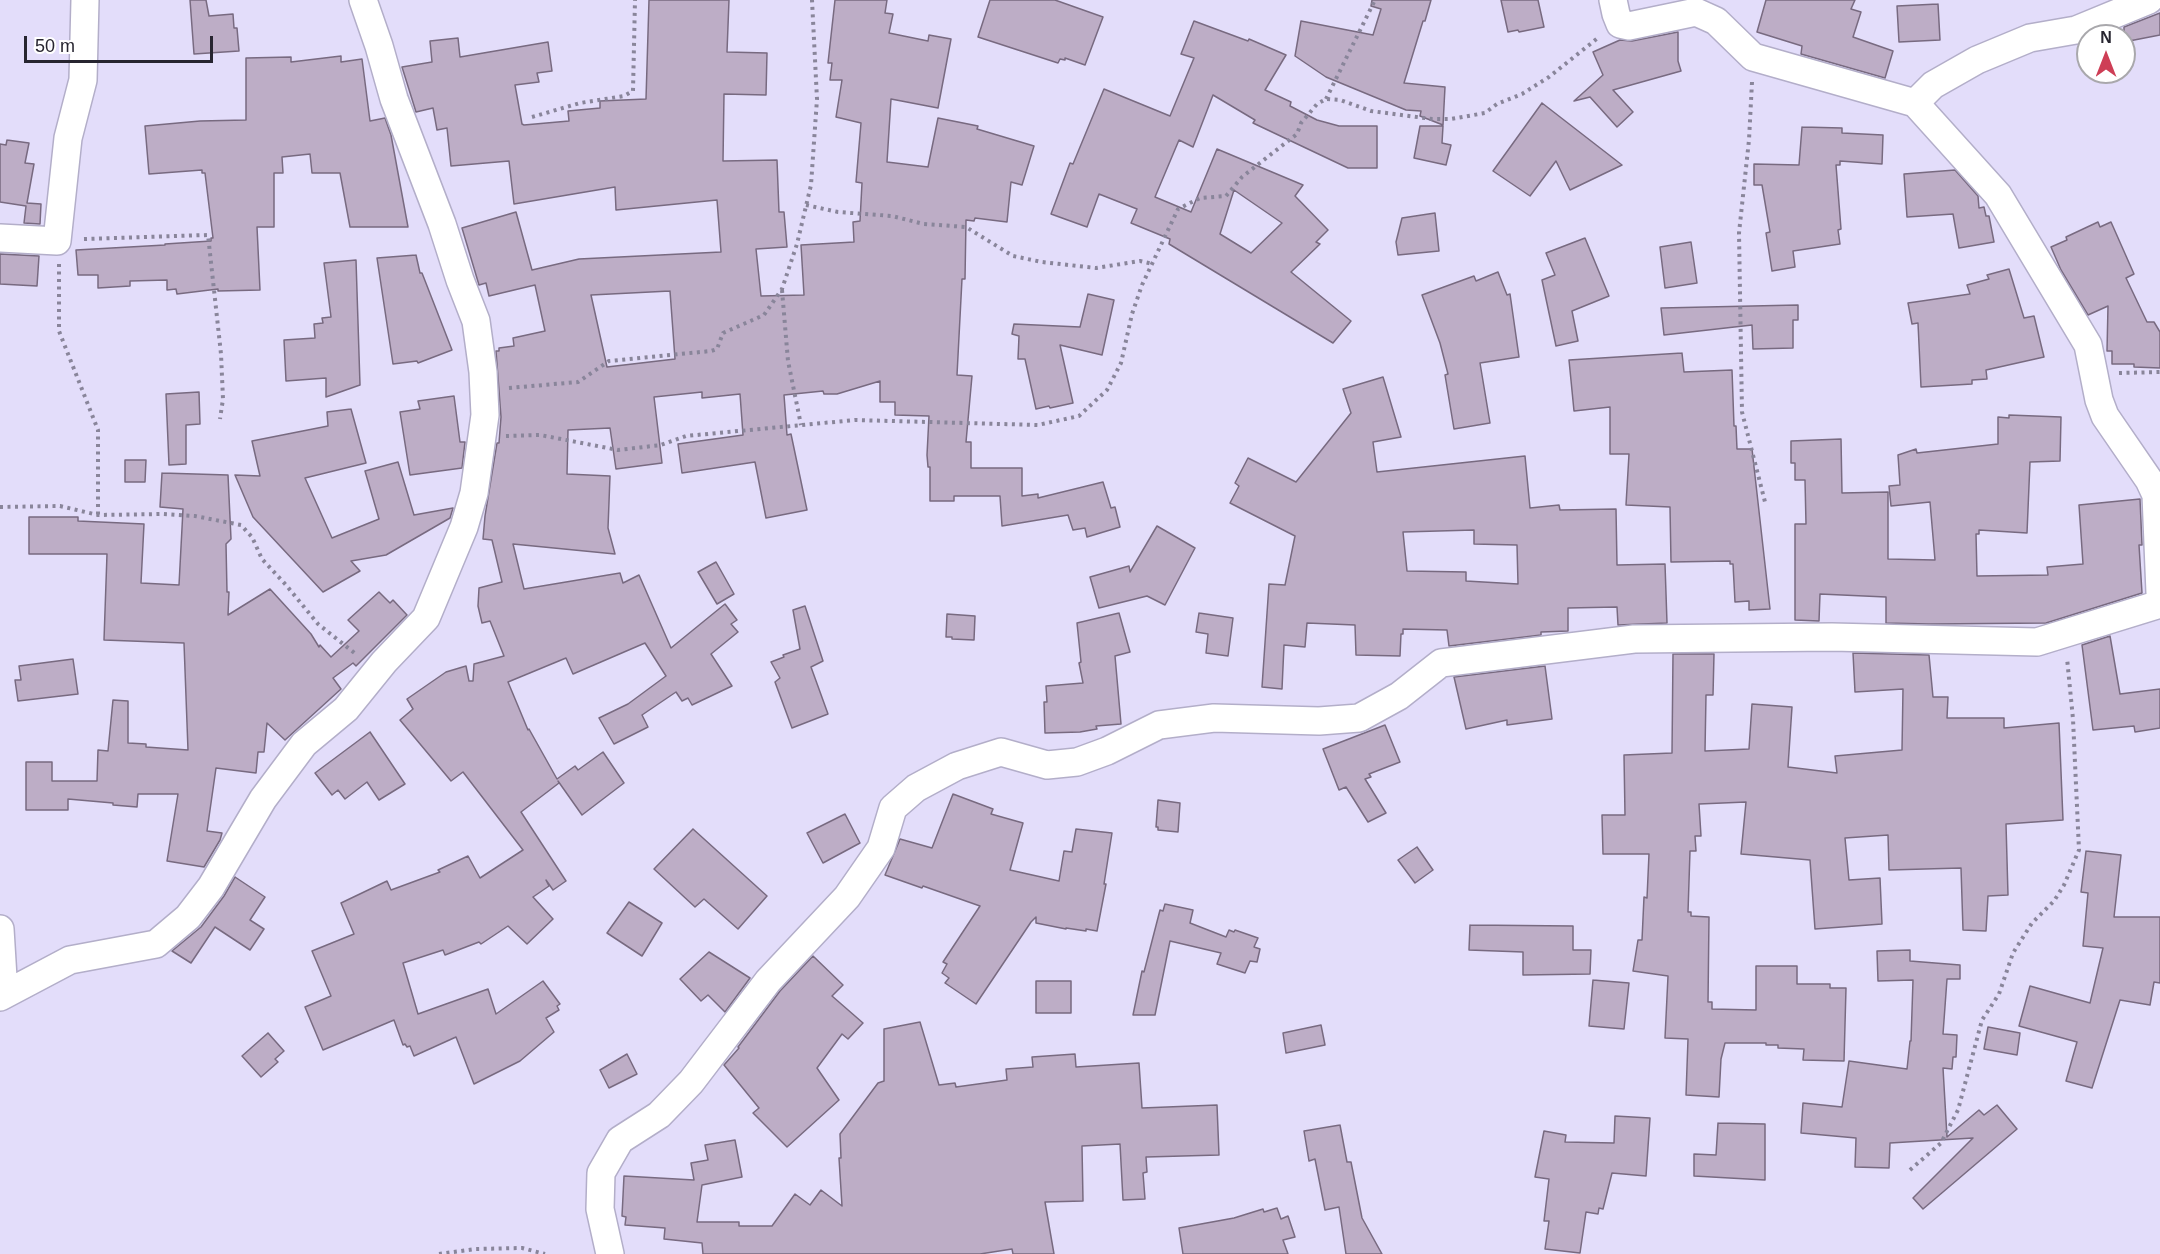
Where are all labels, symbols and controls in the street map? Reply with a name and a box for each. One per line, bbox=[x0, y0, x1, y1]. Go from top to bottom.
scale bar bbox=[27, 24, 216, 62]
north arrow bbox=[2076, 24, 2136, 84]
text: N bbox=[2100, 29, 2112, 46]
text: 50 m bbox=[35, 36, 75, 56]

